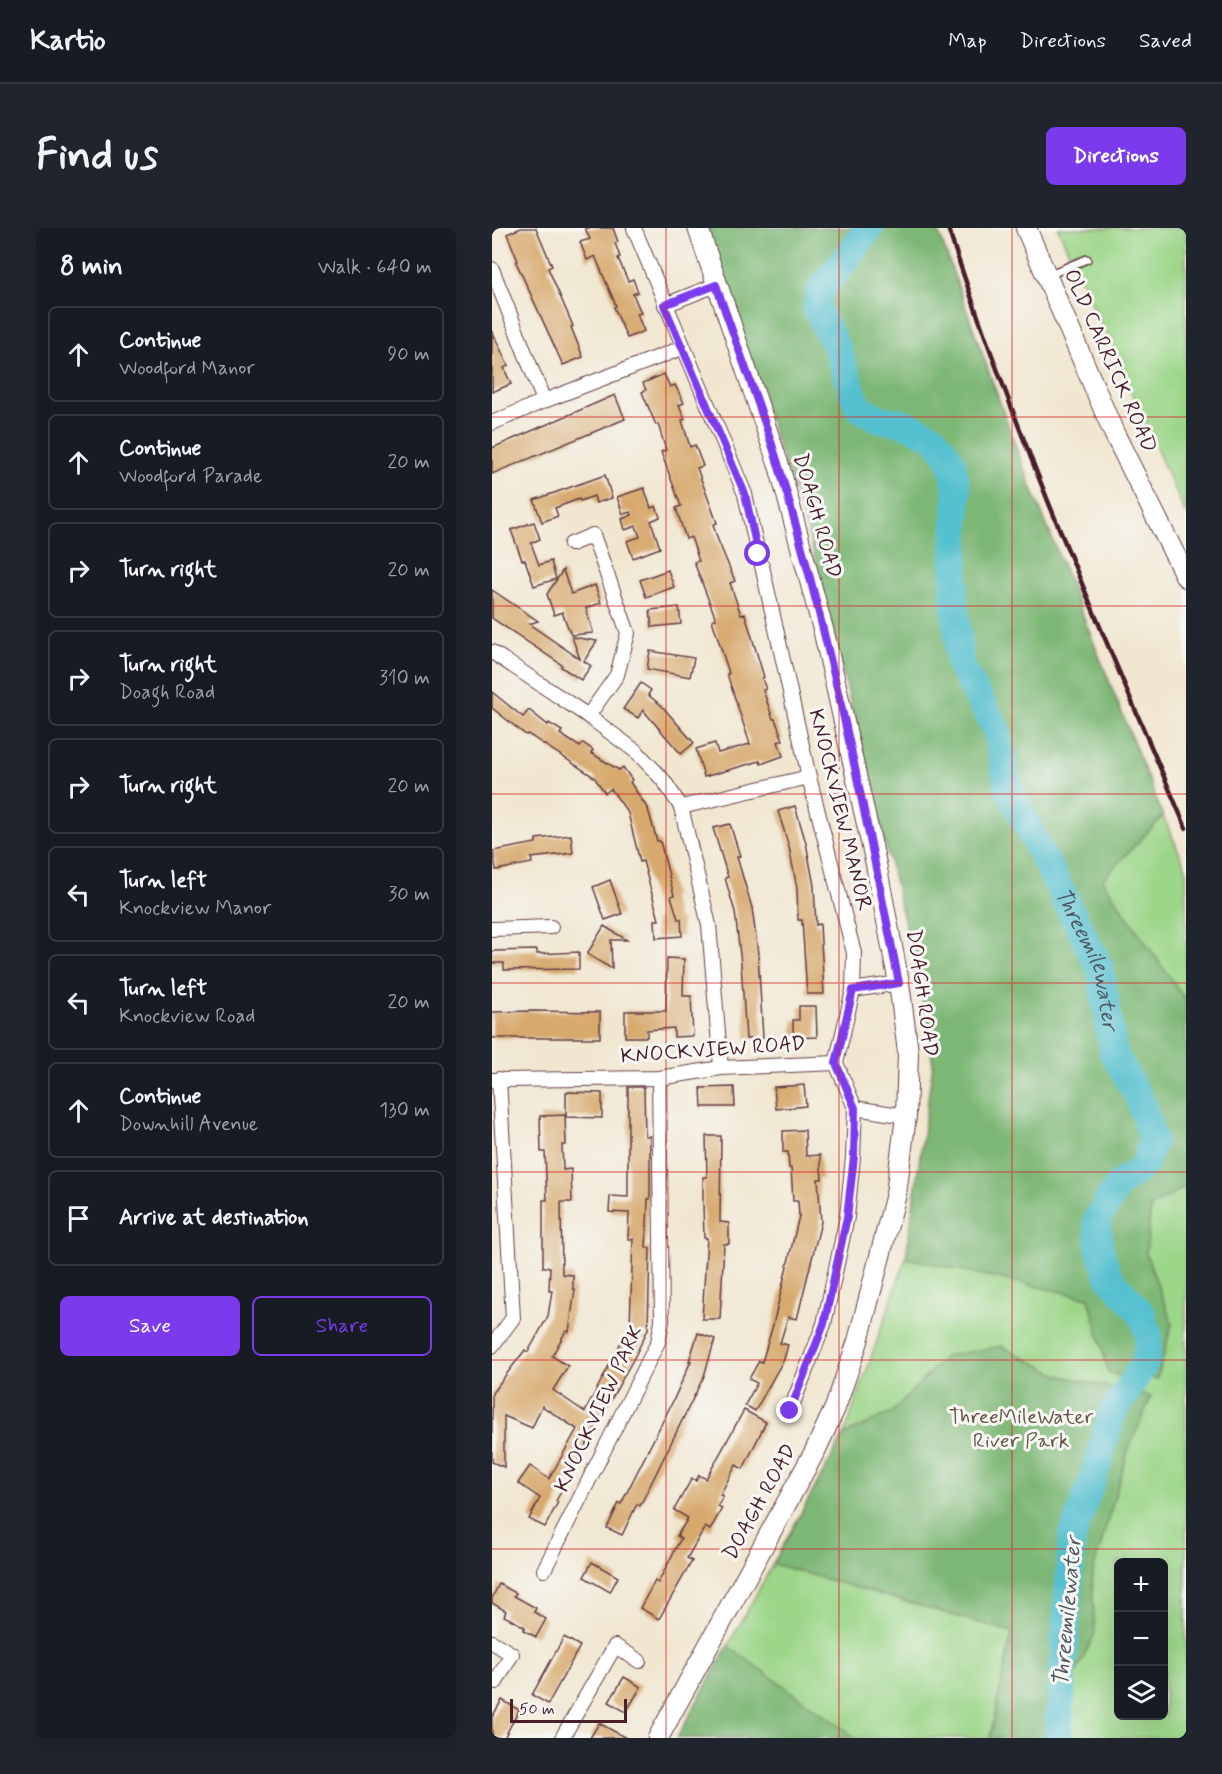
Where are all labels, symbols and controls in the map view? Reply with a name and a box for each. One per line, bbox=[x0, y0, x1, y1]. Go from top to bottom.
text: Kartio bbox=[30, 23, 106, 60]
text: Map bbox=[948, 27, 987, 55]
text: Directions bbox=[1020, 27, 1106, 55]
text: Saved bbox=[1139, 27, 1192, 55]
button: Directions bbox=[1046, 127, 1186, 185]
text: Find us bbox=[36, 129, 158, 184]
text: 8 min bbox=[60, 250, 123, 284]
text: Walk · 640 m bbox=[318, 254, 432, 281]
street label: OLD CARRICK ROAD bbox=[1057, 265, 1163, 457]
text: Continue bbox=[119, 327, 201, 355]
icon: ahead bbox=[62, 338, 95, 371]
text: 90 m bbox=[387, 341, 430, 368]
text: Woodford Manor bbox=[119, 355, 255, 382]
text: Continue bbox=[119, 435, 201, 463]
icon: ahead bbox=[62, 446, 95, 479]
text: 20 m bbox=[387, 449, 430, 476]
street label: DOAGH ROAD bbox=[786, 450, 848, 582]
text: Woodford Parade bbox=[119, 463, 262, 490]
route start bbox=[744, 540, 770, 566]
icon: right bbox=[62, 554, 95, 587]
text: Turn right bbox=[119, 556, 217, 584]
text: 20 m bbox=[387, 557, 430, 584]
text: Turn right bbox=[119, 651, 217, 679]
icon: right bbox=[62, 662, 95, 695]
text: 310 m bbox=[379, 665, 430, 692]
text: Doagh Road bbox=[119, 679, 215, 706]
street label: KNOCKVIEW MANOR bbox=[801, 706, 879, 914]
icon: right bbox=[62, 770, 95, 803]
text: Turn right bbox=[119, 772, 217, 800]
text: 20 m bbox=[387, 773, 430, 800]
text: Turn left bbox=[119, 867, 207, 895]
icon: left bbox=[62, 878, 95, 911]
text: 30 m bbox=[388, 881, 430, 908]
water label: Threemilewater bbox=[1048, 883, 1124, 1035]
text: Knockview Manor bbox=[119, 895, 271, 922]
street label: DOAGH ROAD bbox=[899, 927, 945, 1059]
text: Turn left bbox=[119, 975, 207, 1003]
icon: left bbox=[62, 986, 95, 1019]
text: 20 m bbox=[387, 989, 430, 1016]
text: Knockview Road bbox=[119, 1003, 255, 1030]
street label: KNOCKVIEW ROAD bbox=[619, 1030, 807, 1070]
text: Continue bbox=[119, 1083, 201, 1111]
icon: ahead bbox=[62, 1094, 95, 1127]
text: 130 m bbox=[379, 1097, 430, 1124]
text: Downhill Avenue bbox=[119, 1111, 258, 1138]
icon: arrive bbox=[62, 1202, 95, 1235]
text: Arrive at destination bbox=[119, 1204, 309, 1232]
button: Save bbox=[60, 1296, 240, 1356]
button: Share bbox=[252, 1296, 432, 1356]
street label: KNOCKVIEW PARK bbox=[548, 1321, 650, 1497]
route end bbox=[776, 1397, 802, 1423]
park label: ThreeMileWater River Park bbox=[949, 1403, 1093, 1455]
street label: DOAGH ROAD bbox=[717, 1439, 803, 1565]
water label: Threemilewater bbox=[1048, 1533, 1089, 1688]
map controls bbox=[1114, 1558, 1168, 1720]
button: + bbox=[1114, 1558, 1168, 1612]
button: − bbox=[1114, 1612, 1168, 1666]
button: layers bbox=[1114, 1666, 1168, 1720]
scale bar bbox=[510, 1696, 627, 1724]
text: 50 m bbox=[519, 1699, 555, 1720]

